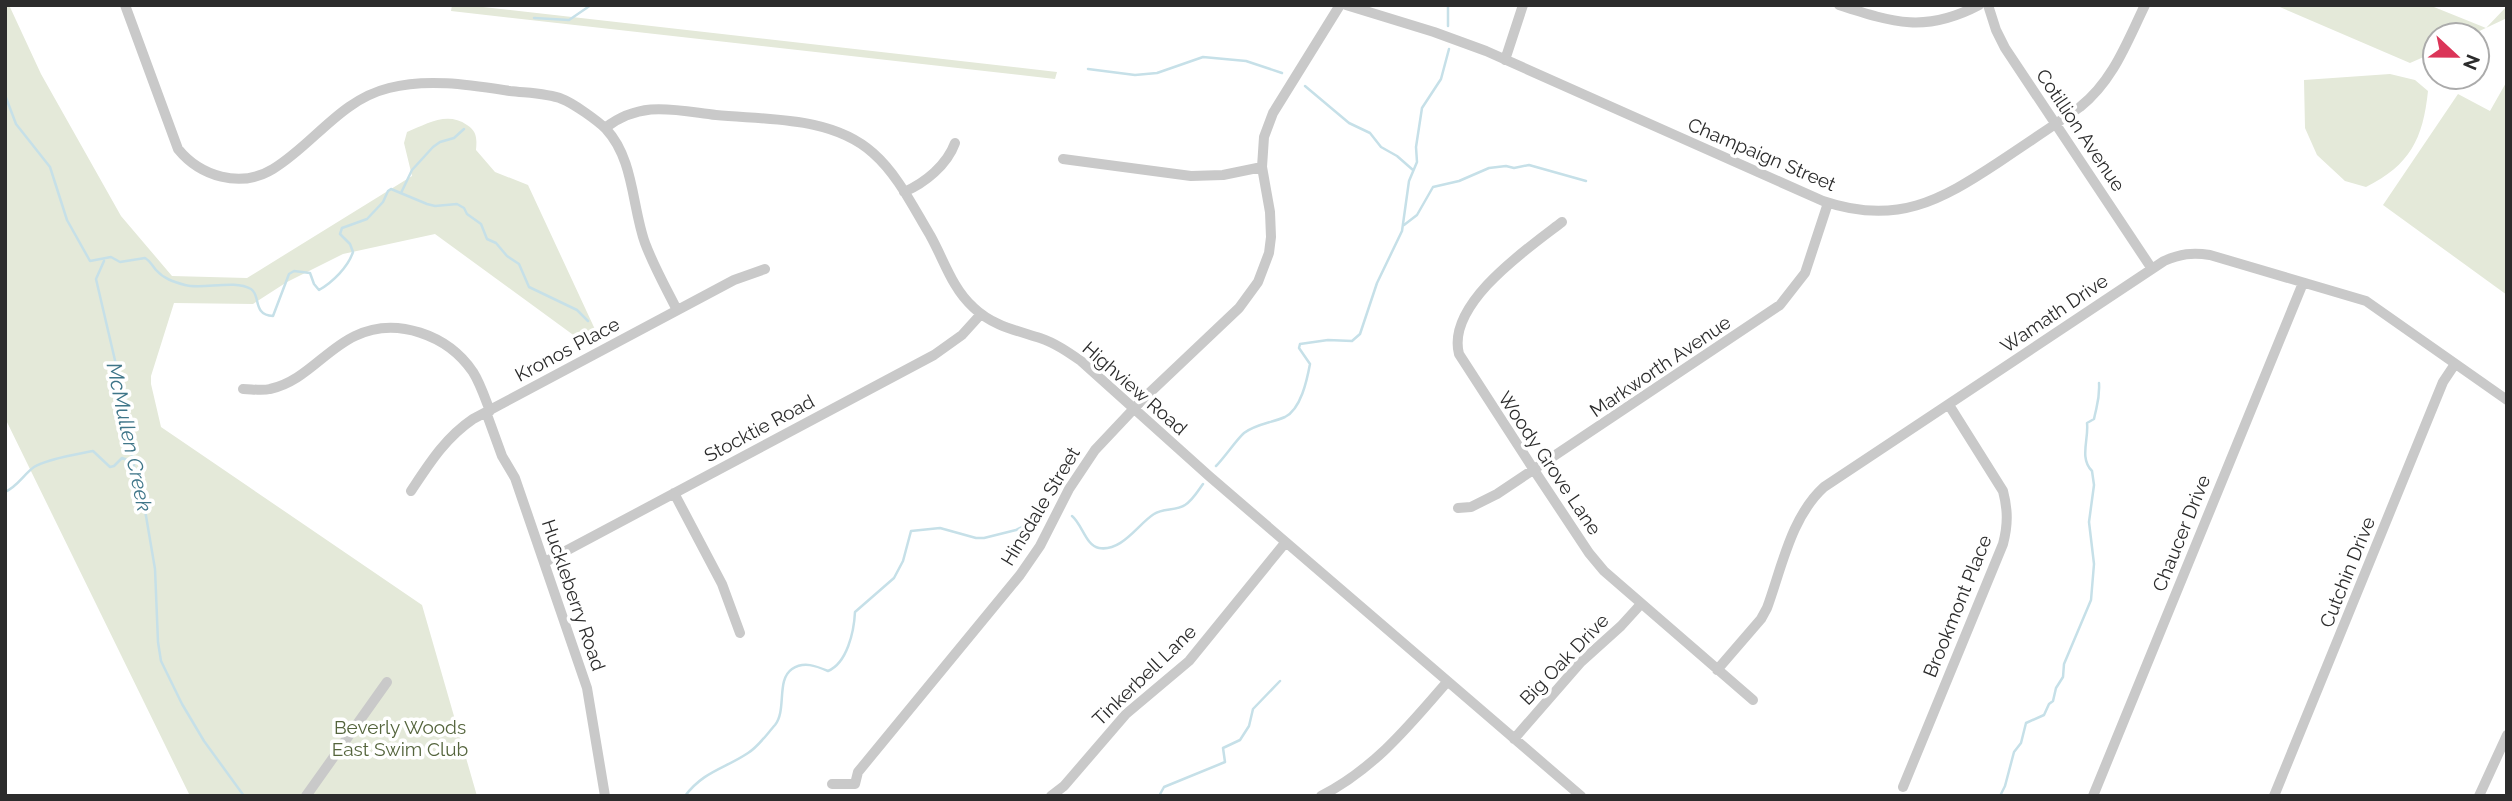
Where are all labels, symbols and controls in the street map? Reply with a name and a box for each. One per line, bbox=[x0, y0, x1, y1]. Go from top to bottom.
north arrow bbox=[2421, 21, 2491, 91]
text: N bbox=[2459, 52, 2485, 73]
street label: Cotillion Avenue bbox=[2032, 65, 2130, 195]
street label: Champaign Street bbox=[1685, 113, 1840, 195]
street label: Wamath Drive bbox=[1996, 269, 2112, 357]
street label: Markworth Avenue bbox=[1585, 311, 1735, 421]
street label: Kronos Place bbox=[511, 312, 623, 386]
street label: Highview Road bbox=[1078, 337, 1192, 439]
water label: McMullen Creek bbox=[101, 360, 157, 514]
street label: Woody Grove Lane bbox=[1494, 387, 1606, 539]
street label: Stocktie Road bbox=[700, 390, 818, 466]
street label: Hinsdale Street bbox=[996, 442, 1084, 569]
street label: Chaucer Drive bbox=[2148, 472, 2214, 594]
street label: Cutchin Drive bbox=[2315, 513, 2379, 631]
street label: Huckleberry Road bbox=[538, 516, 610, 674]
street label: Brookmont Place bbox=[1918, 532, 1996, 680]
street label: Big Oak Drive bbox=[1515, 609, 1613, 709]
street label: Tinkerbell Lane bbox=[1088, 620, 1200, 730]
park label: Beverly Woods East Swim Club bbox=[332, 716, 468, 760]

